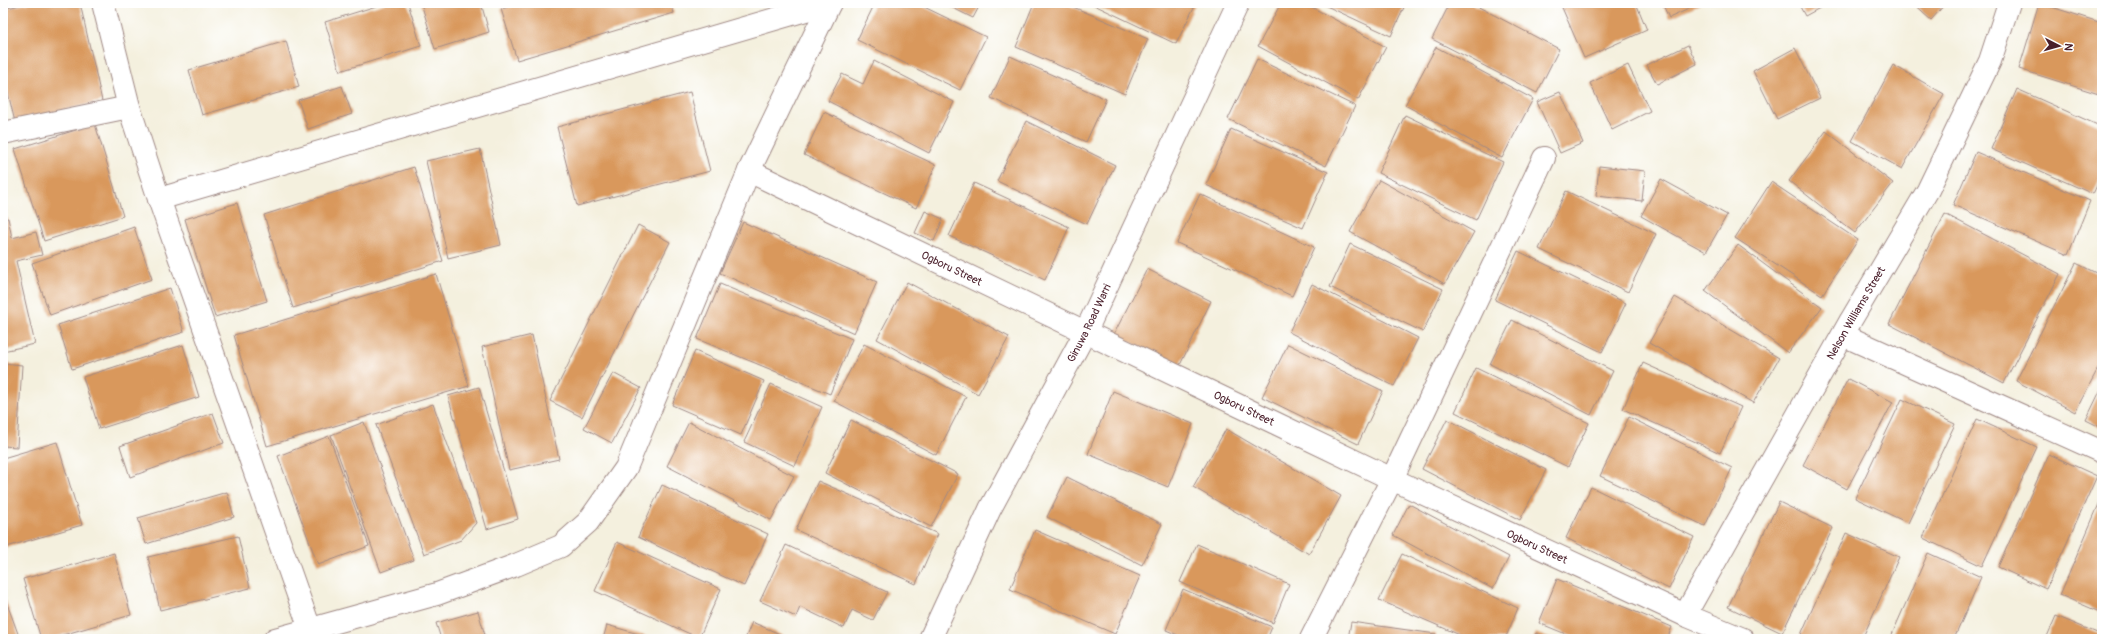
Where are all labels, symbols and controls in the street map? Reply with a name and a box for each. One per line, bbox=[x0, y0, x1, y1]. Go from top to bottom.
north arrow bbox=[2039, 26, 2079, 66]
text: N bbox=[2062, 43, 2075, 52]
street label: Ogboru Street bbox=[919, 249, 985, 289]
street label: Nelson Williams Street bbox=[1824, 264, 1889, 362]
street label: Ginuwa Road Warri bbox=[1065, 282, 1114, 364]
street label: Ogboru Street bbox=[1212, 389, 1277, 429]
street label: Ogboru Street bbox=[1504, 527, 1570, 567]

